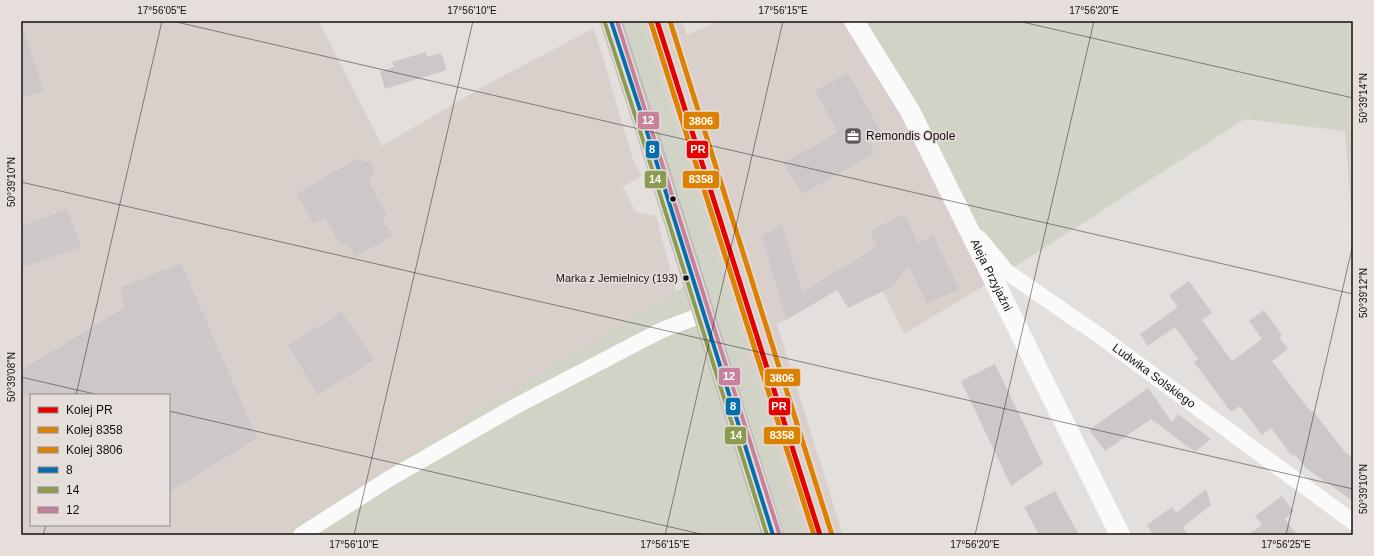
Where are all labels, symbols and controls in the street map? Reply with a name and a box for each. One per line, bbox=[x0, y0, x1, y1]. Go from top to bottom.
text: 17°56'05"E bbox=[137, 5, 187, 16]
text: 17°56'10"E bbox=[447, 5, 497, 16]
text: 17°56'15"E bbox=[758, 5, 808, 16]
text: 17°56'20"E bbox=[1069, 5, 1119, 16]
text: 50°39'14"N bbox=[1358, 73, 1369, 123]
line badge: 12 bbox=[637, 111, 660, 130]
line badge: 3806 bbox=[683, 111, 720, 130]
text: 12 bbox=[642, 114, 654, 126]
text: 3806 bbox=[689, 115, 713, 127]
office icon: Remondis Opole bbox=[843, 126, 863, 146]
place label: Remondis Opole bbox=[866, 129, 956, 143]
line badge: 8 bbox=[645, 140, 660, 159]
line badge: PR bbox=[686, 140, 709, 159]
text: 8 bbox=[649, 143, 655, 155]
text: PR bbox=[690, 143, 706, 155]
text: 50°39'10"N bbox=[6, 157, 17, 207]
line badge: 14 bbox=[644, 170, 667, 189]
line badge: 8358 bbox=[682, 170, 720, 189]
text: 14 bbox=[649, 173, 662, 185]
text: 8358 bbox=[689, 173, 713, 185]
unlabelled marker bbox=[668, 194, 678, 204]
street label: Aleja Przyjaźni bbox=[967, 237, 1015, 313]
text: 50°39'12"N bbox=[1358, 268, 1369, 318]
place label: Marka z Jemielnicy (193) bbox=[556, 272, 678, 284]
marker: Marka z Jemielnicy (193) bbox=[681, 273, 691, 283]
street label: Ludwika Solskiego bbox=[1110, 341, 1199, 411]
text: 50°39'08"N bbox=[6, 352, 17, 402]
line badge: 12 bbox=[718, 367, 741, 386]
line badge: 3806 bbox=[764, 368, 801, 387]
text: 12 bbox=[723, 370, 735, 382]
text: 3806 bbox=[770, 372, 794, 384]
legend bbox=[30, 394, 170, 526]
line badge: 8 bbox=[725, 397, 741, 416]
line badge: PR bbox=[768, 397, 791, 416]
text: 8 bbox=[730, 400, 736, 412]
text: PR bbox=[771, 400, 787, 412]
text: Kolej PR bbox=[66, 403, 113, 417]
text: Kolej 8358 bbox=[66, 423, 123, 437]
line badge: 14 bbox=[724, 426, 747, 445]
line badge: 8358 bbox=[763, 426, 801, 445]
text: 14 bbox=[730, 429, 743, 441]
text: 8358 bbox=[770, 429, 794, 441]
text: Kolej 3806 bbox=[66, 443, 123, 457]
text: 8 bbox=[66, 463, 73, 477]
text: 50°39'10"N bbox=[1358, 464, 1369, 514]
text: 14 bbox=[66, 483, 80, 497]
text: 12 bbox=[66, 503, 80, 517]
text: 17°56'10"E bbox=[329, 539, 379, 550]
text: 17°56'15"E bbox=[640, 539, 690, 550]
text: 17°56'20"E bbox=[950, 539, 1000, 550]
text: 17°56'25"E bbox=[1261, 539, 1311, 550]

